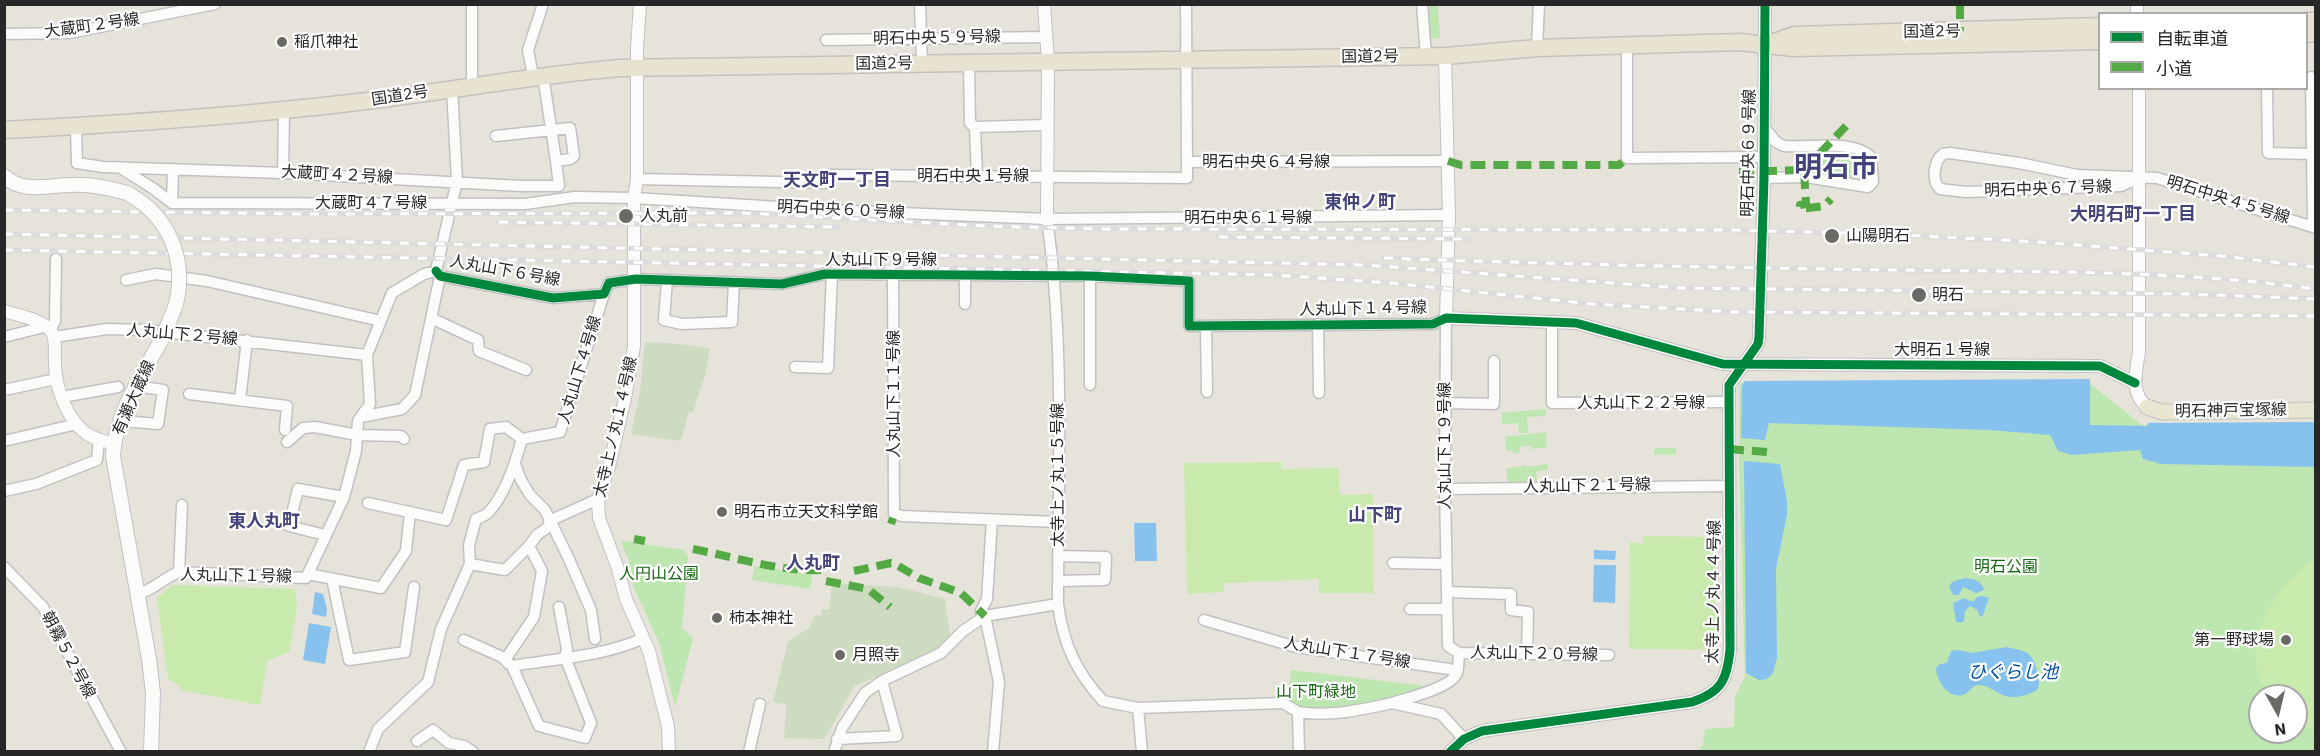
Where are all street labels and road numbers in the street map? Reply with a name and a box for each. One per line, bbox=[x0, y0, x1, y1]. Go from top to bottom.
street label: 大蔵町２号線 bbox=[43, 10, 141, 42]
street label: 国道2号 bbox=[1903, 22, 1961, 42]
street label: 明石中央５９号線 bbox=[873, 27, 1001, 49]
street label: 国道2号 bbox=[1341, 47, 1399, 67]
street label: 国道2号 bbox=[855, 54, 913, 74]
street label: 国道2号 bbox=[370, 82, 430, 110]
street label: 明石中央６９号線 bbox=[1738, 89, 1760, 217]
street label: 明石中央６４号線 bbox=[1202, 152, 1330, 172]
street label: 大蔵町４２号線 bbox=[281, 162, 393, 188]
street label: 明石中央１号線 bbox=[917, 166, 1029, 186]
street label: 明石中央４５号線 bbox=[2164, 172, 2292, 228]
street label: 明石中央６７号線 bbox=[1984, 177, 2112, 201]
street label: 大蔵町４７号線 bbox=[315, 193, 427, 213]
street label: 明石中央６０号線 bbox=[777, 197, 905, 223]
street label: 明石中央６１号線 bbox=[1184, 208, 1312, 228]
street label: 人丸山下９号線 bbox=[825, 250, 937, 270]
street label: 人丸山下６号線 bbox=[448, 252, 562, 290]
street label: 人丸山下１４号線 bbox=[1299, 298, 1427, 320]
street label: 人丸山下４号線 bbox=[554, 314, 606, 426]
street label: 人丸山下２号線 bbox=[125, 321, 239, 349]
street label: 人丸山下１１号線 bbox=[884, 330, 904, 458]
street label: 大明石１号線 bbox=[1894, 340, 1990, 360]
street label: 太寺上ノ丸１４号線 bbox=[590, 355, 642, 499]
street label: 有瀬大蔵線 bbox=[109, 358, 159, 438]
street label: 人丸山下１９号線 bbox=[1435, 382, 1455, 510]
street label: 人丸山下２２号線 bbox=[1577, 393, 1705, 413]
street label: 明石神戸宝塚線 bbox=[2175, 400, 2287, 422]
street label: 太寺上ノ丸１５号線 bbox=[1048, 403, 1068, 547]
street label: 人丸山下２１号線 bbox=[1523, 475, 1651, 497]
street label: 太寺上ノ丸４４号線 bbox=[1703, 520, 1725, 664]
street label: 人丸山下１号線 bbox=[180, 565, 292, 587]
street label: 朝霧５２号線 bbox=[37, 608, 99, 702]
street label: 人丸山下１７号線 bbox=[1282, 634, 1412, 672]
street label: 人丸山下２０号線 bbox=[1470, 643, 1598, 665]

